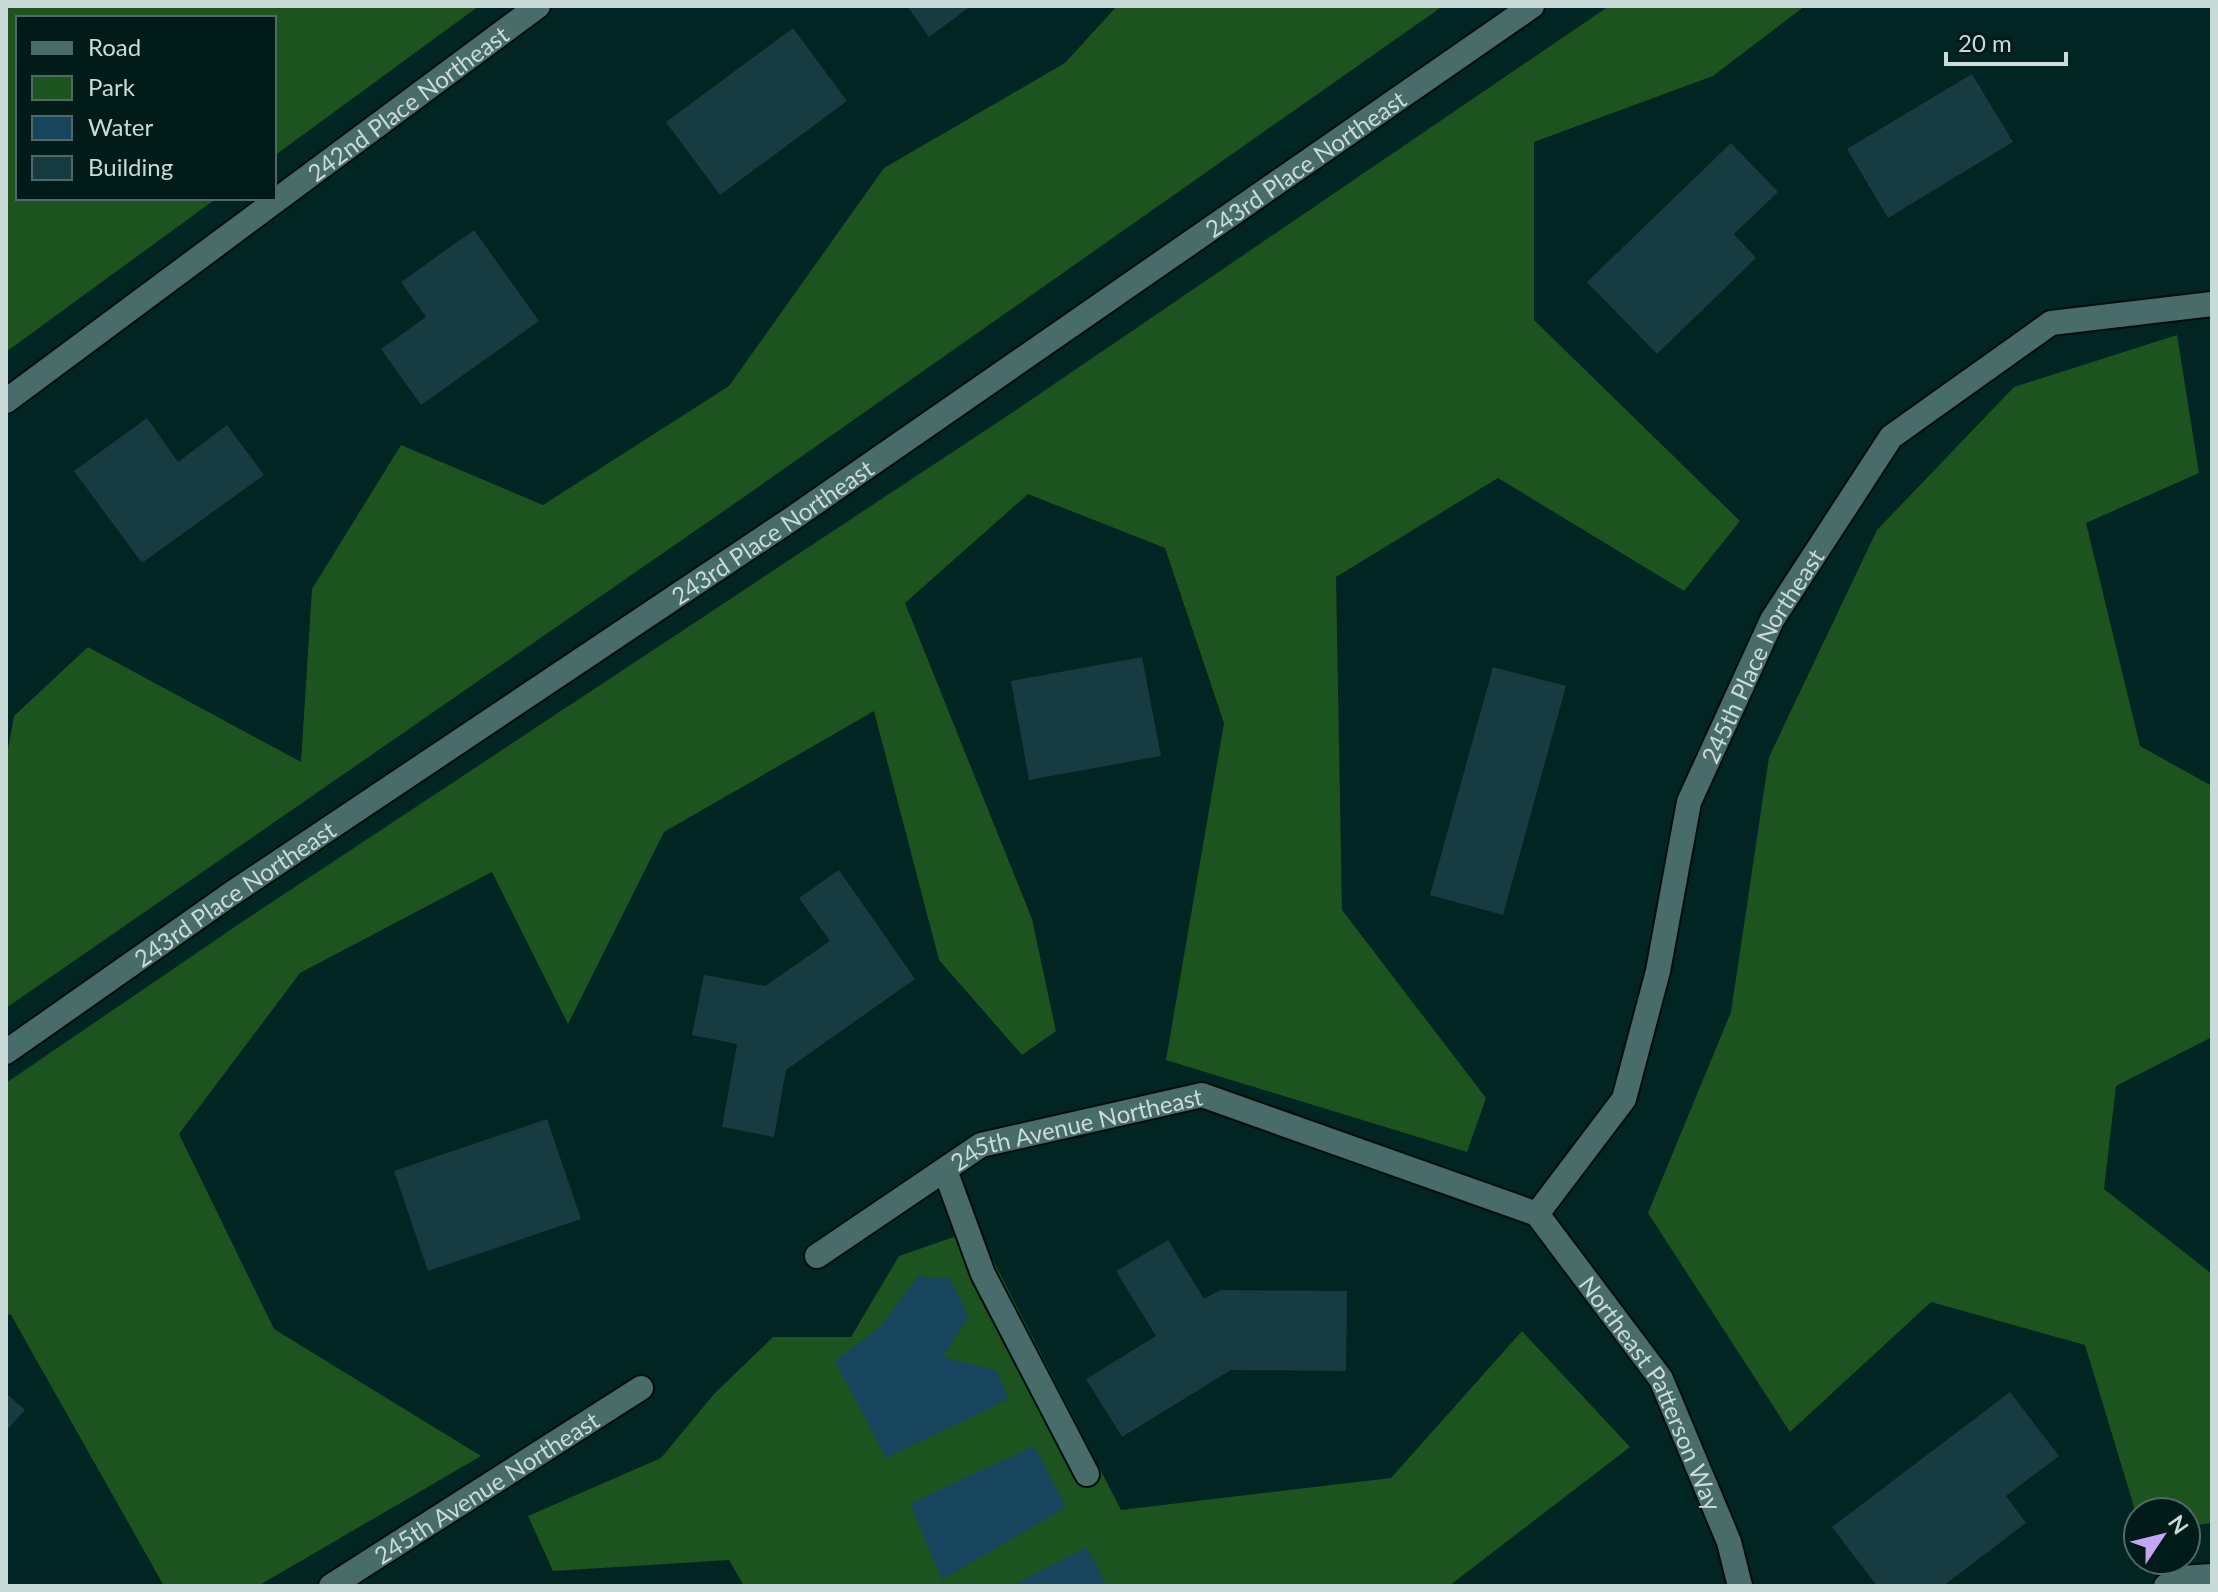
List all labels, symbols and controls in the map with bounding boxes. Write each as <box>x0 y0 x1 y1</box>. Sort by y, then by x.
legend <box>16 16 276 200</box>
scale bar <box>1946 16 2066 66</box>
street label: 242nd Place Northeast <box>301 19 514 187</box>
text: 20 m <box>1958 28 2012 57</box>
text: Road <box>88 32 141 61</box>
text: Park <box>88 72 136 101</box>
street label: 243rd Place Northeast <box>1199 83 1411 243</box>
text: Water <box>88 112 153 141</box>
text: Building <box>88 152 173 181</box>
street label: 243rd Place Northeast <box>665 452 879 610</box>
street label: 245th Place Northeast <box>1694 543 1829 767</box>
street label: 243rd Place Northeast <box>128 814 341 972</box>
street label: 245th Avenue Northeast <box>944 1081 1205 1176</box>
street label: Northeast Patterson Way <box>1574 1270 1729 1515</box>
street label: 245th Avenue Northeast <box>368 1404 604 1569</box>
north arrow <box>2122 1496 2202 1576</box>
text: N <box>2163 1510 2195 1539</box>

